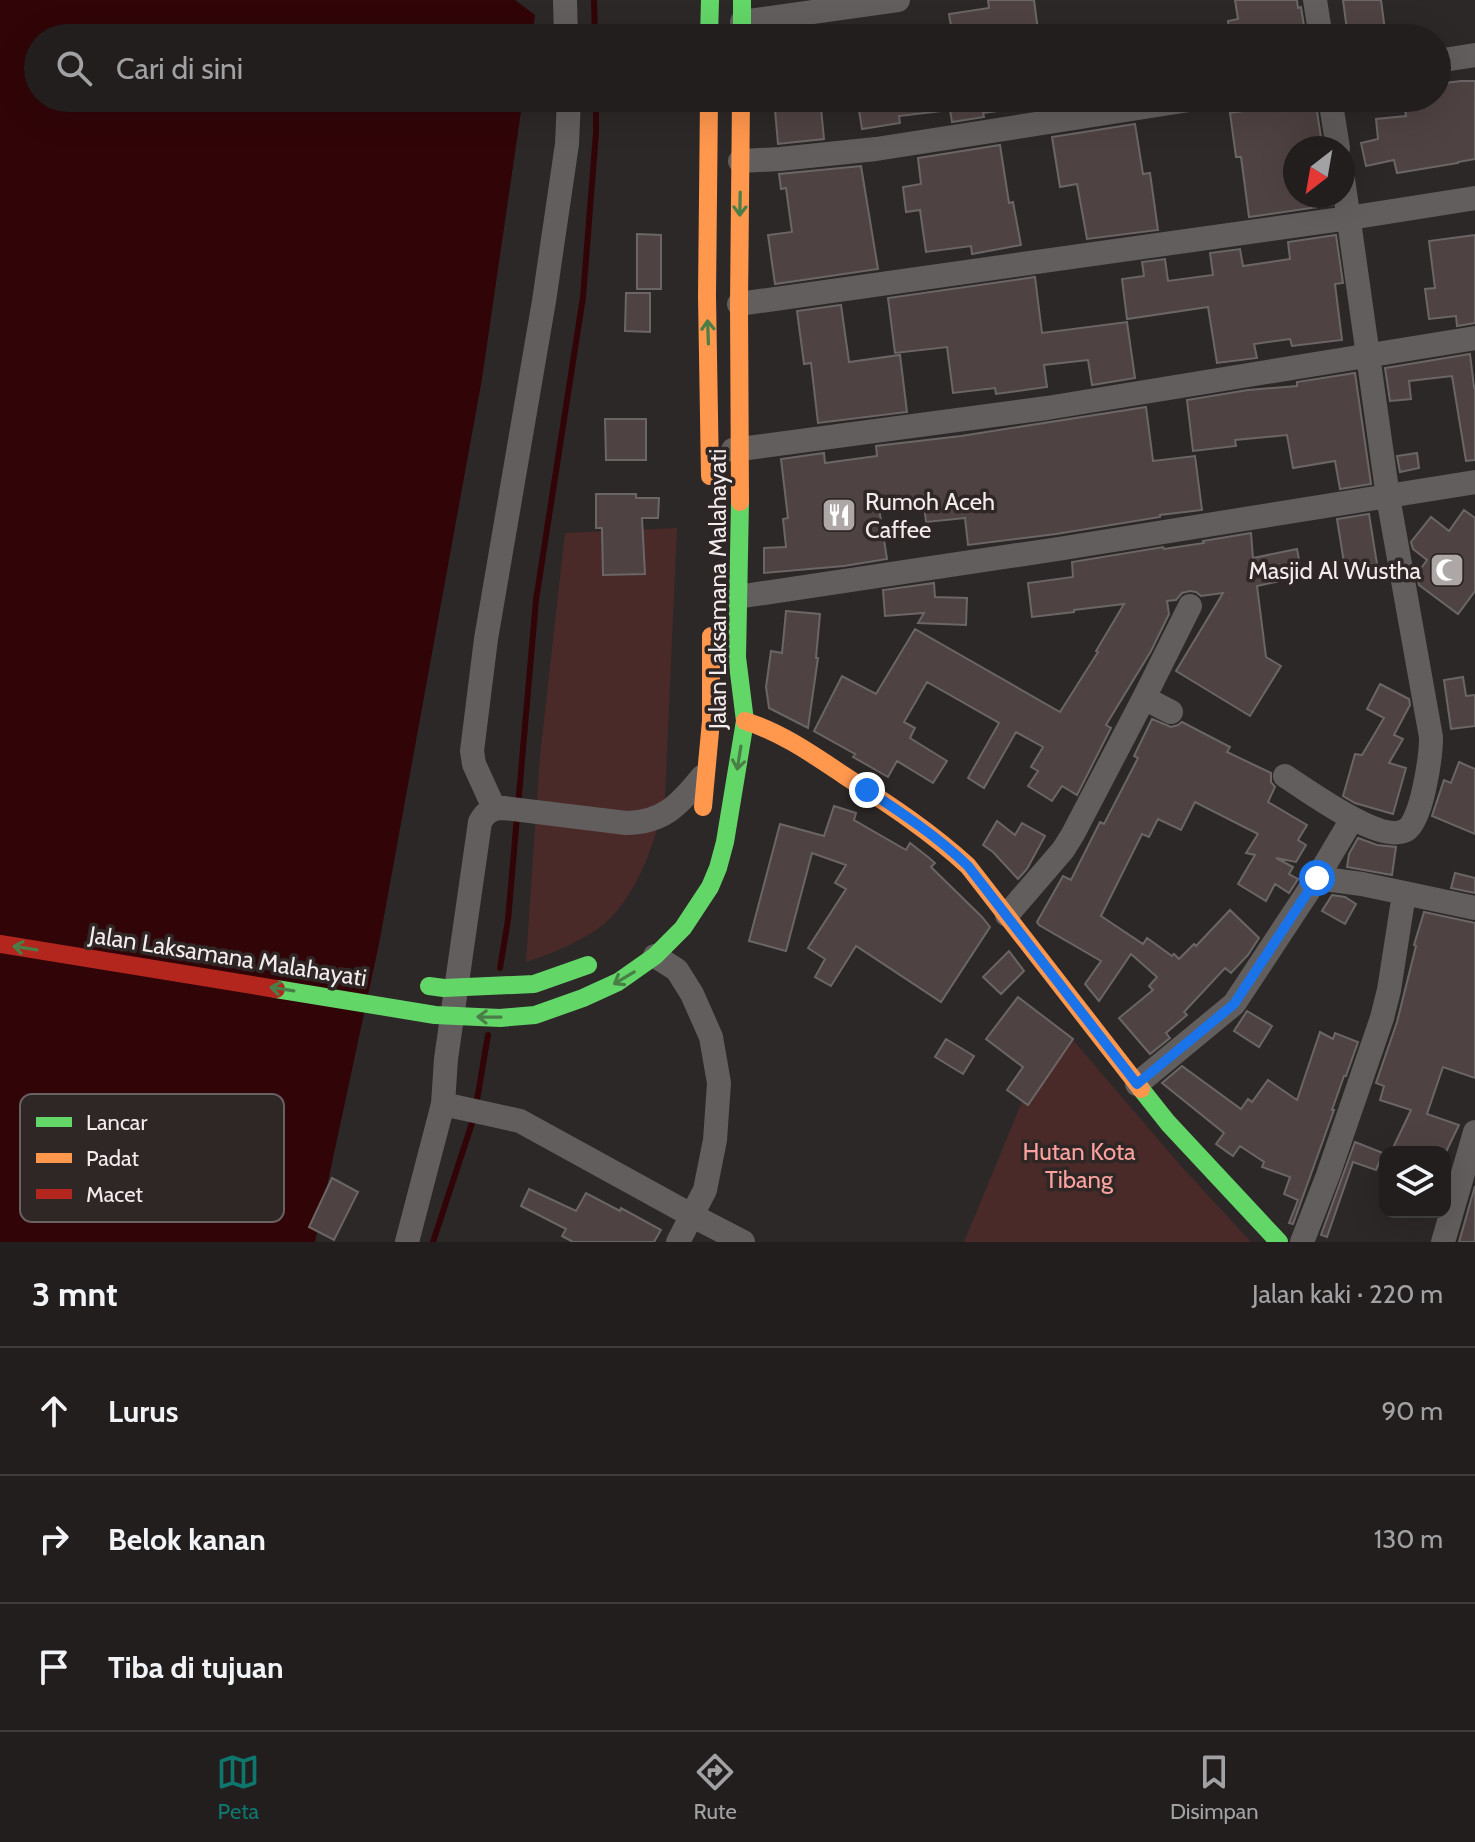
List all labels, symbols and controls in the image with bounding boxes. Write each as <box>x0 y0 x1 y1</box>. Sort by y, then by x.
search box <box>24 24 1451 112</box>
icon: search <box>52 46 96 90</box>
text: Cari di sini <box>116 50 243 87</box>
north arrow <box>1283 136 1355 208</box>
one-way arrow <box>732 190 748 217</box>
one-way arrow <box>701 319 716 346</box>
street label: Jalan Laksamana Malahayati <box>703 449 732 730</box>
place label: Rumoh Aceh Caffee <box>865 487 995 544</box>
restaurant icon: Rumoh Aceh Caffee <box>820 496 858 534</box>
mosque icon: Masjid Al Wustha <box>1428 551 1466 589</box>
place label: Masjid Al Wustha <box>1248 556 1421 585</box>
one-way arrow <box>731 745 746 770</box>
route end <box>849 772 885 808</box>
route start <box>1299 860 1335 896</box>
street label: Jalan Laksamana Malahayati <box>86 920 369 992</box>
one-way arrow <box>13 940 38 955</box>
one-way arrow <box>613 970 636 986</box>
one-way arrow <box>270 981 295 996</box>
one-way arrow <box>476 1010 503 1025</box>
legend <box>20 1094 284 1222</box>
text: Lancar <box>86 1109 147 1136</box>
park label: Hutan Kota Tibang <box>1022 1137 1136 1194</box>
text: Padat <box>86 1145 139 1172</box>
map controls <box>1379 1146 1451 1218</box>
button: layers <box>1379 1146 1451 1218</box>
text: Macet <box>86 1181 143 1208</box>
text: 3 mnt <box>32 1273 118 1315</box>
text: Jalan kaki · 220 m <box>1252 1278 1443 1310</box>
icon: ahead <box>32 1389 76 1433</box>
text: Lurus <box>108 1393 179 1430</box>
text: 90 m <box>1381 1395 1443 1427</box>
icon: right <box>32 1517 76 1561</box>
text: Belok kanan <box>108 1521 266 1558</box>
text: 130 m <box>1374 1523 1443 1555</box>
icon: arrive <box>32 1645 76 1689</box>
text: Tiba di tujuan <box>108 1649 284 1686</box>
tab: Peta <box>216 1750 260 1825</box>
tab: Rute <box>693 1750 737 1825</box>
tab: Disimpan <box>1170 1750 1259 1825</box>

